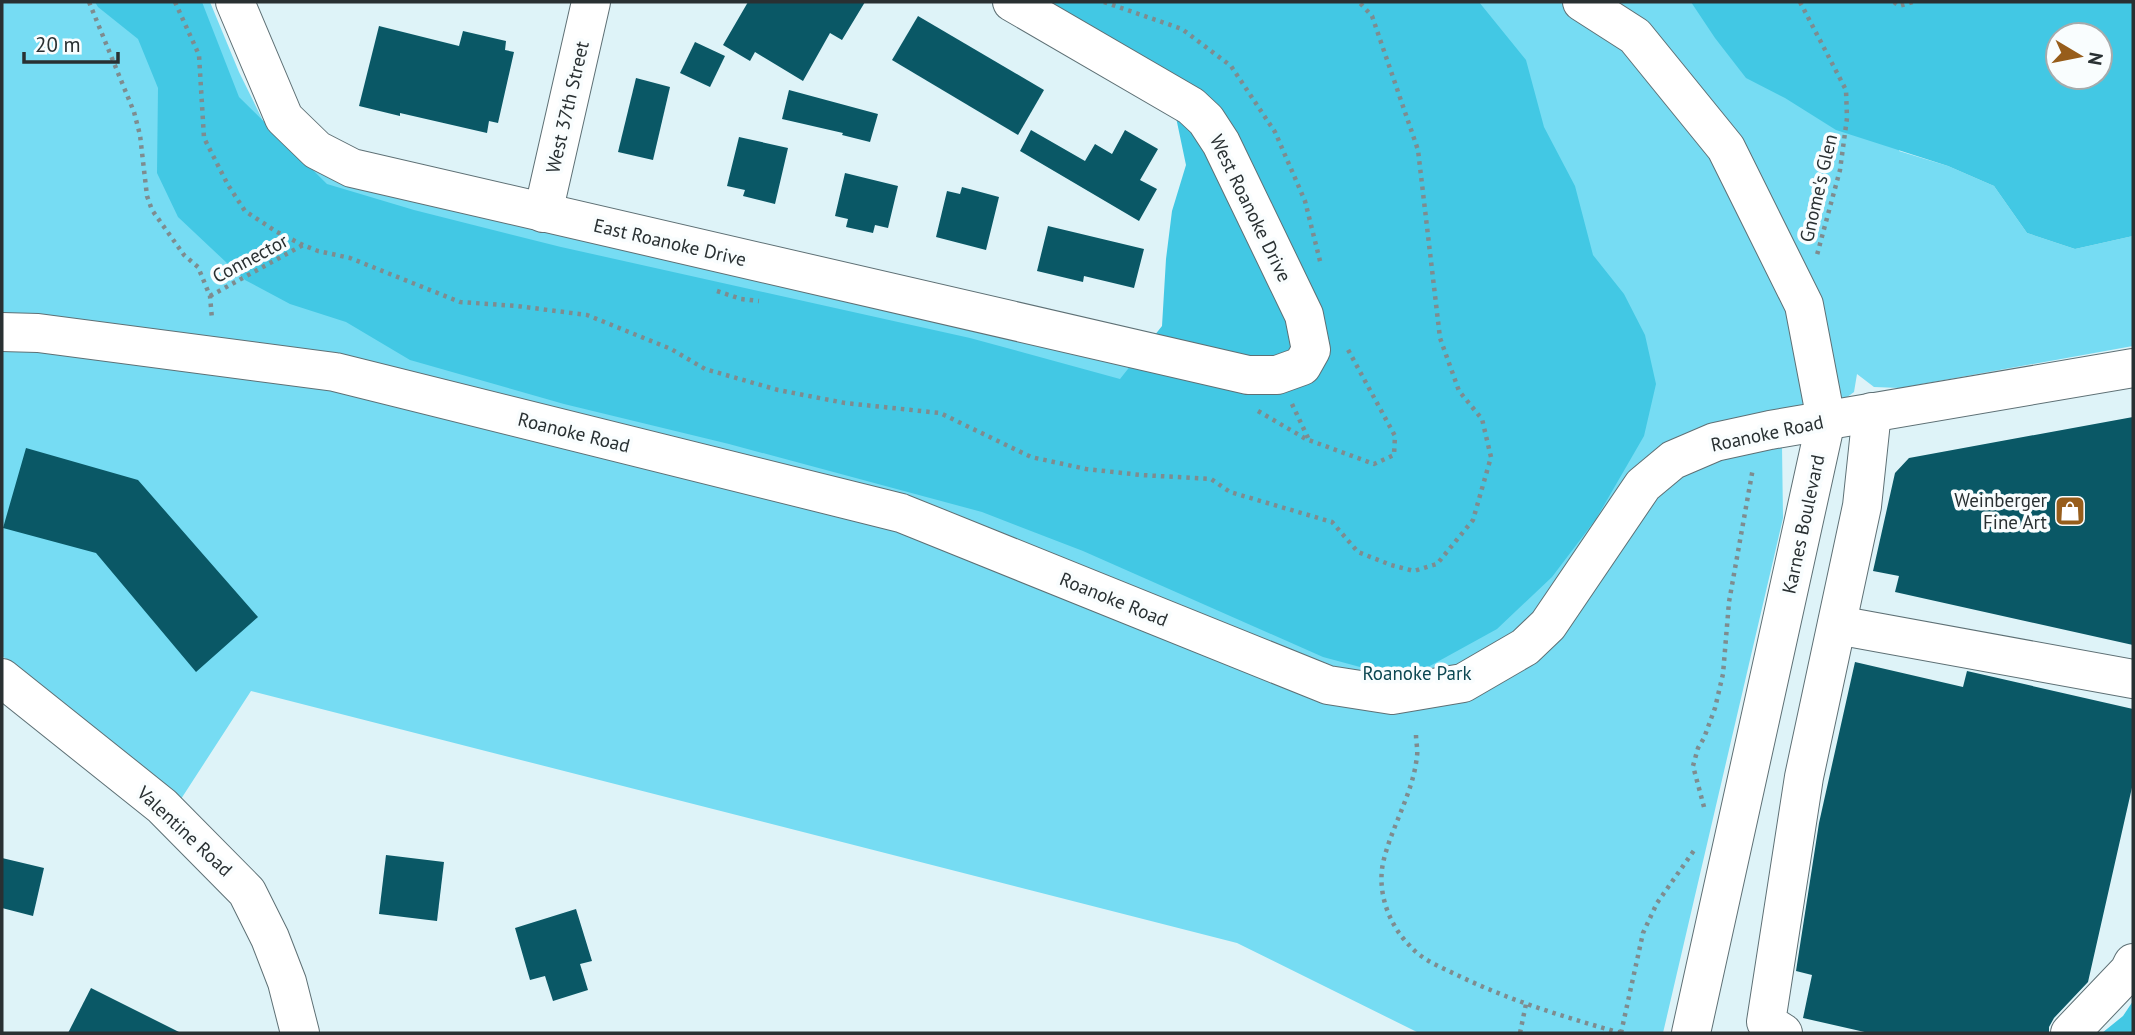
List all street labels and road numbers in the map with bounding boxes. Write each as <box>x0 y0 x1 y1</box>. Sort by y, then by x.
street label: West 37th Street <box>540 38 594 175</box>
street label: West Roanoke Drive <box>1205 130 1297 286</box>
street label: Gnome's Glen <box>1794 132 1842 244</box>
street label: East Roanoke Drive <box>591 213 749 271</box>
street label: Connector <box>208 228 292 288</box>
street label: Roanoke Road <box>516 407 632 457</box>
street label: Roanoke Road <box>1709 409 1825 457</box>
street label: Karnes Boulevard <box>1777 452 1829 596</box>
street label: Roanoke Road <box>1056 566 1172 632</box>
street label: Valentine Road <box>132 780 238 881</box>

